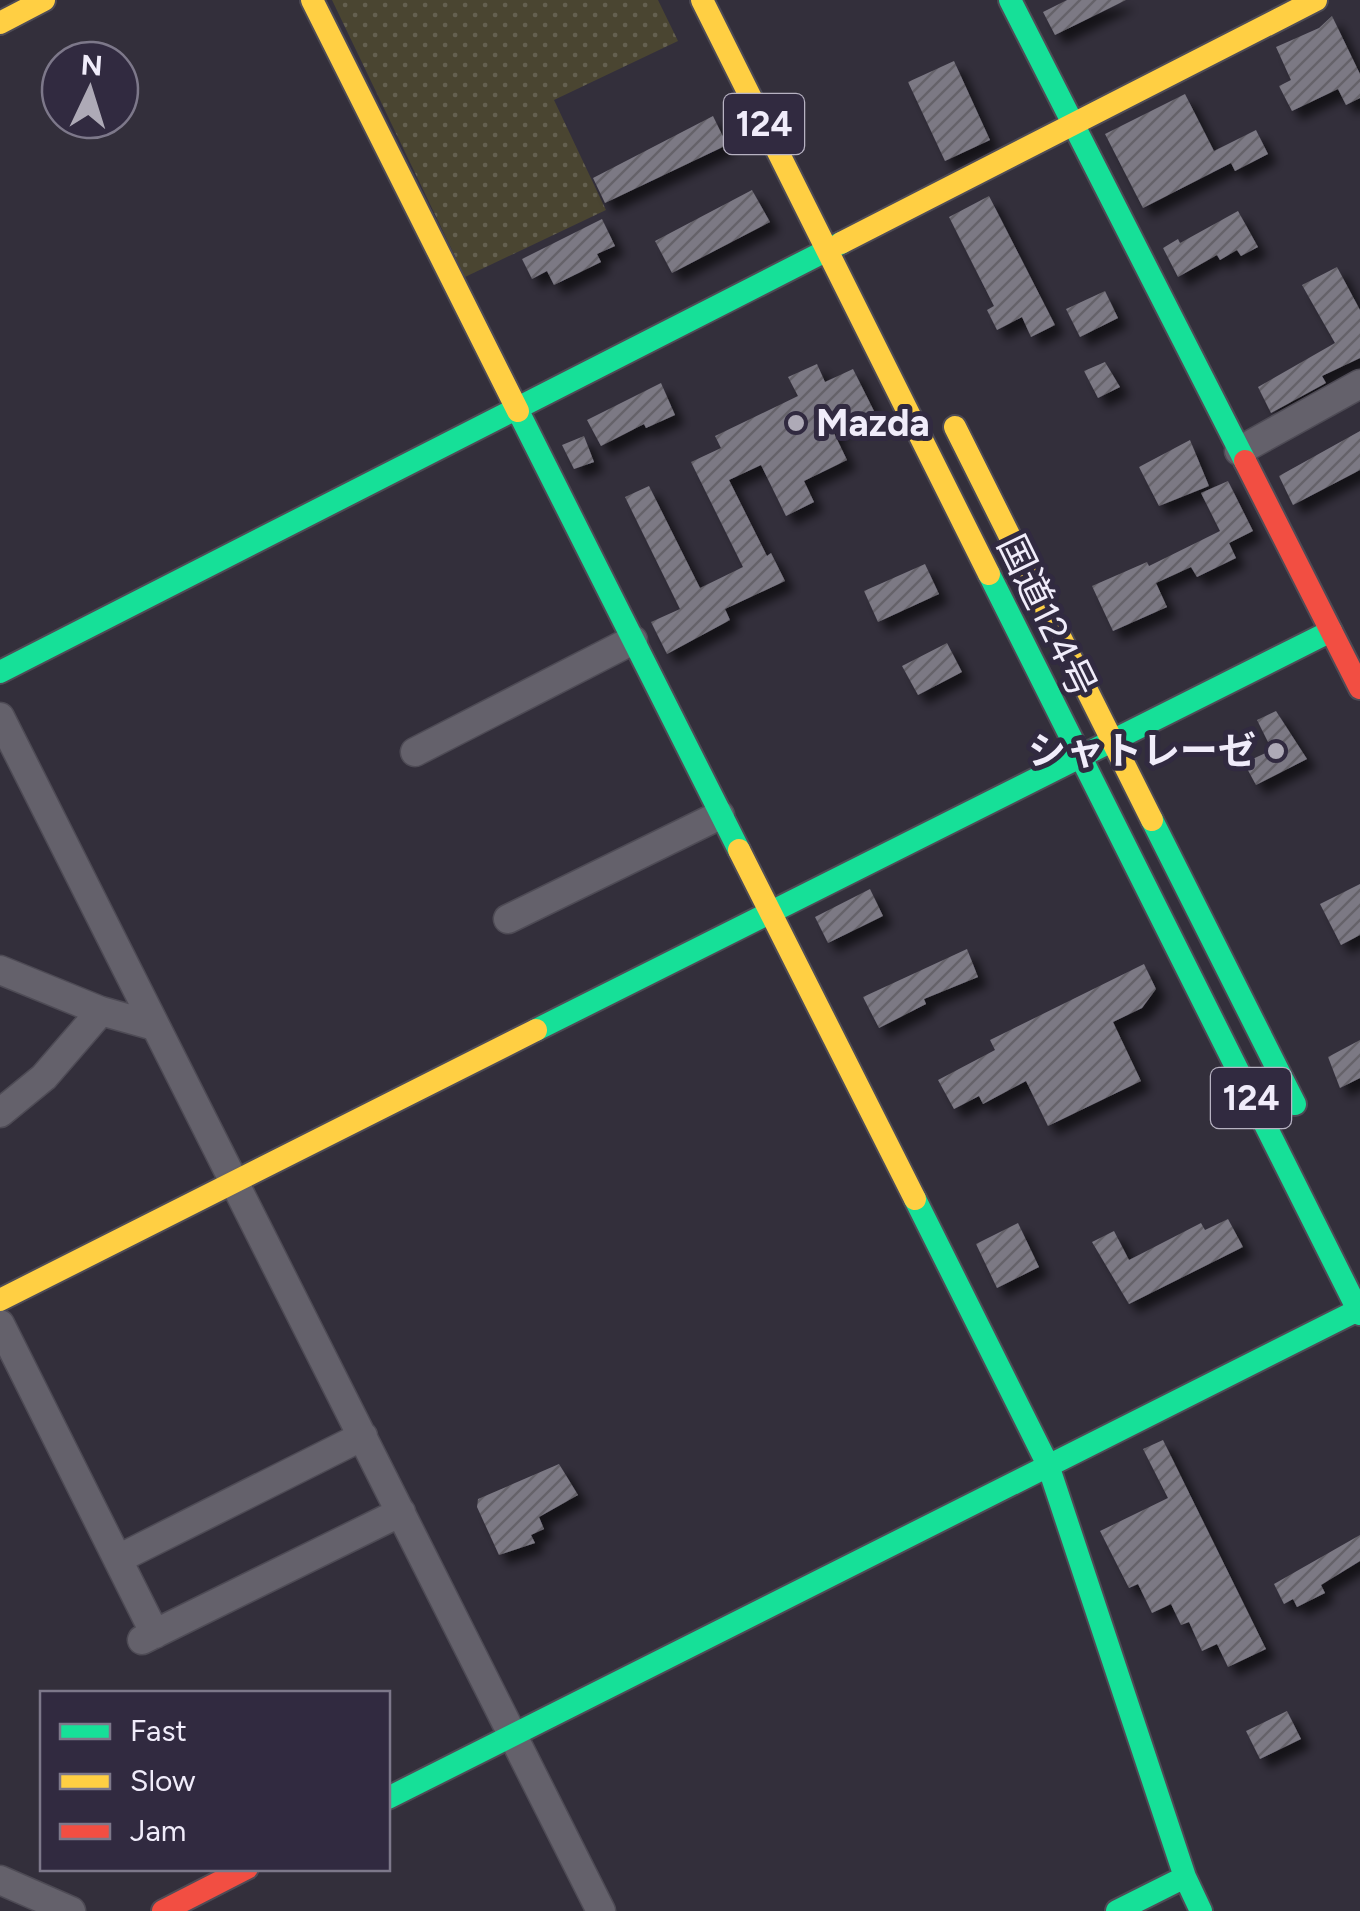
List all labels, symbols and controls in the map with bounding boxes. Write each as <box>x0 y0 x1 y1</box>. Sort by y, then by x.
north arrow <box>40 40 140 140</box>
text: N <box>80 47 104 83</box>
road number: 124 <box>724 94 804 154</box>
place label: Mazda <box>816 400 930 446</box>
marker: Mazda <box>785 412 807 434</box>
street label: 国道124号 <box>988 527 1106 705</box>
place label: シャトレーゼ <box>1028 728 1256 774</box>
marker: シャトレーゼ <box>1265 740 1287 762</box>
road number: 124 <box>1211 1068 1291 1128</box>
legend <box>40 1691 390 1871</box>
text: Fast <box>130 1712 187 1749</box>
text: Slow <box>130 1762 196 1799</box>
text: Jam <box>130 1812 186 1849</box>

